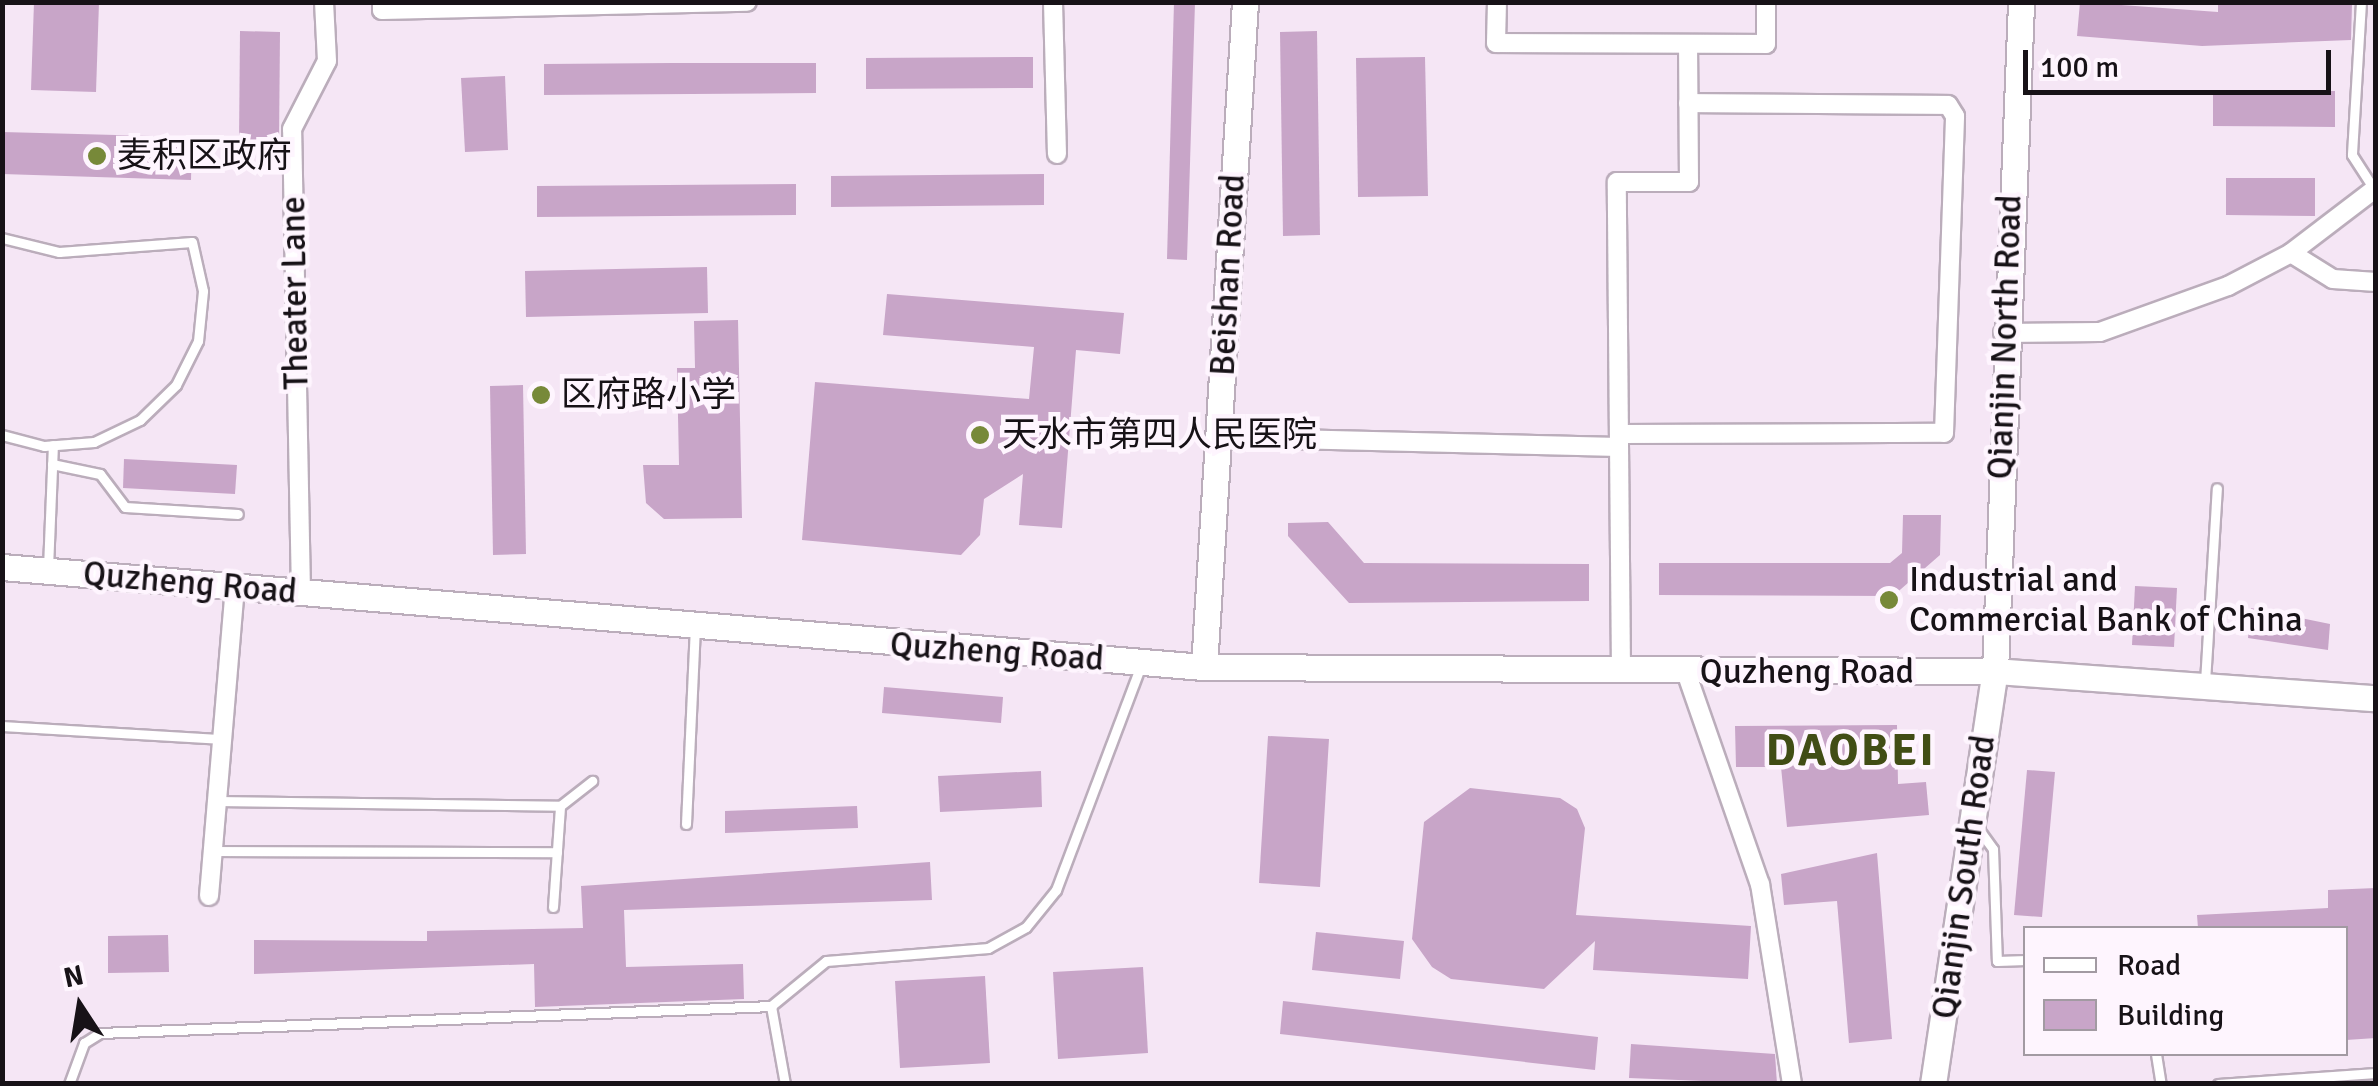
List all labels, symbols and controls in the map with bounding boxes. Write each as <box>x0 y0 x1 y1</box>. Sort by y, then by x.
scale bar <box>2028 30 2336 92</box>
text: 100 m <box>2040 49 2119 86</box>
place label: 麦积区政府 <box>117 135 292 177</box>
marker: 麦积区政府 <box>86 145 108 167</box>
street label: Beishan Road <box>1202 173 1254 377</box>
street label: Qianjin North Road <box>1979 194 2031 480</box>
street label: Theater Lane <box>272 196 318 390</box>
place label: 区府路小学 <box>561 374 736 416</box>
marker: 区府路小学 <box>530 384 552 406</box>
place label: 天水市第四人民医院 <box>1002 414 1317 456</box>
marker: 天水市第四人民医院 <box>967 422 993 448</box>
street label: Quzheng Road <box>81 553 299 613</box>
place label: Industrial and Commercial Bank of China <box>1909 559 2303 641</box>
marker: Industrial and Commercial Bank of China <box>1878 589 1900 611</box>
street label: Quzheng Road <box>889 624 1105 680</box>
street label: Quzheng Road <box>1700 651 1914 693</box>
district label: DAOBEI <box>1766 724 1936 778</box>
street label: Qianjin South Road <box>1923 732 2005 1022</box>
legend <box>2023 926 2348 1056</box>
text: Road <box>2117 947 2181 984</box>
north arrow <box>30 956 130 1056</box>
text: N <box>61 958 87 995</box>
text: Building <box>2117 997 2224 1034</box>

